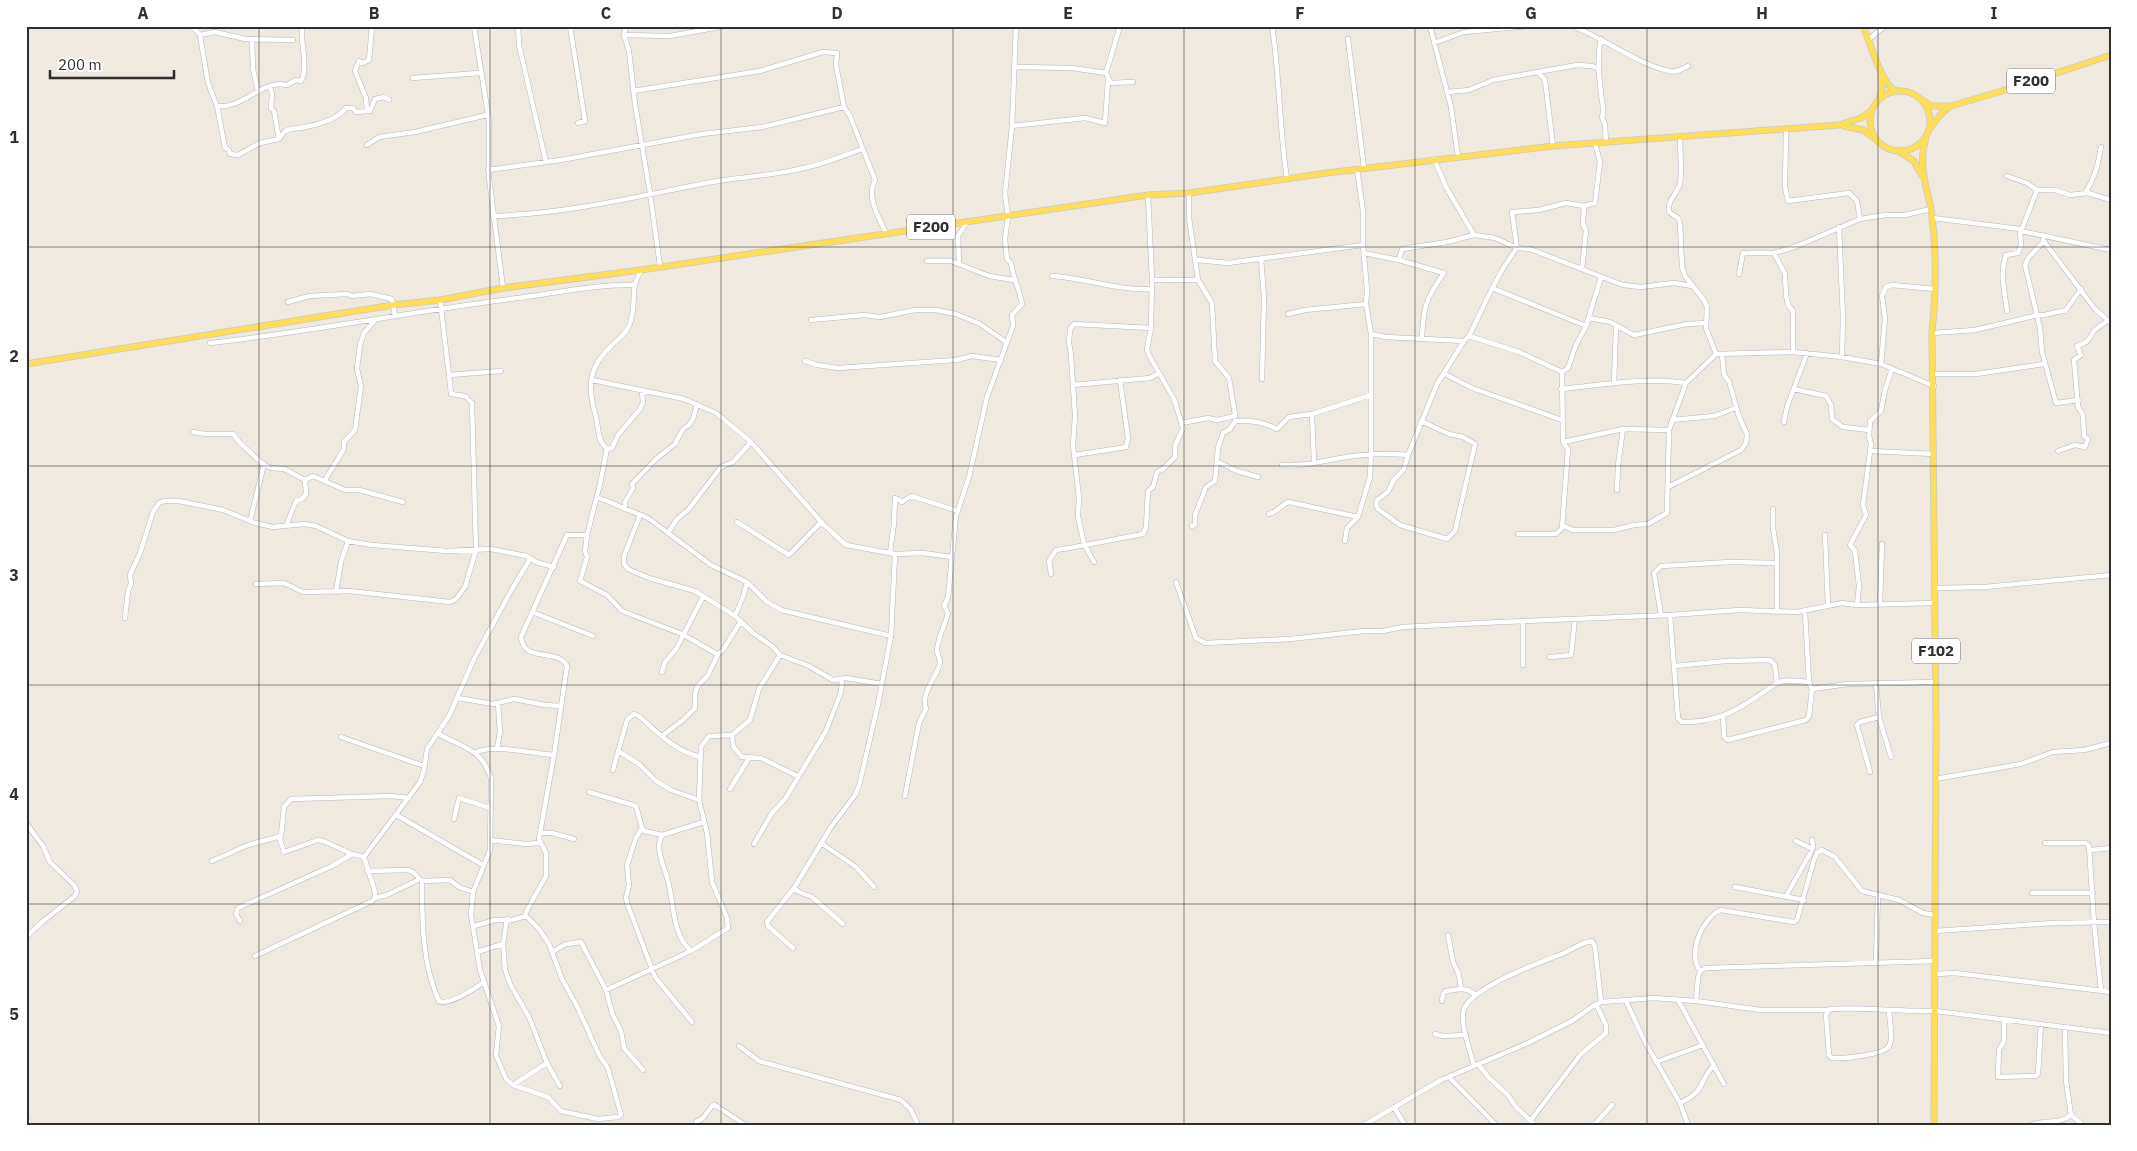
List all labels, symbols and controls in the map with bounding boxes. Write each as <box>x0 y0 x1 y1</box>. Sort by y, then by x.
text: A <box>138 3 149 23</box>
text: B <box>369 3 380 23</box>
text: C <box>601 3 611 23</box>
text: D <box>831 3 843 23</box>
text: E <box>1063 3 1073 23</box>
text: F <box>1295 3 1305 23</box>
text: G <box>1525 3 1537 23</box>
text: H <box>1756 3 1768 23</box>
text: I <box>1991 3 1998 23</box>
scale bar <box>50 48 174 80</box>
text: 200 m <box>58 55 102 74</box>
road number: F200 <box>2007 68 2055 94</box>
text: 1 <box>9 127 19 147</box>
road number: F200 <box>907 214 955 240</box>
text: 2 <box>9 346 19 366</box>
text: 3 <box>9 565 19 585</box>
road number: F102 <box>1912 638 1960 664</box>
text: 4 <box>9 784 19 804</box>
text: 5 <box>9 1004 19 1024</box>

